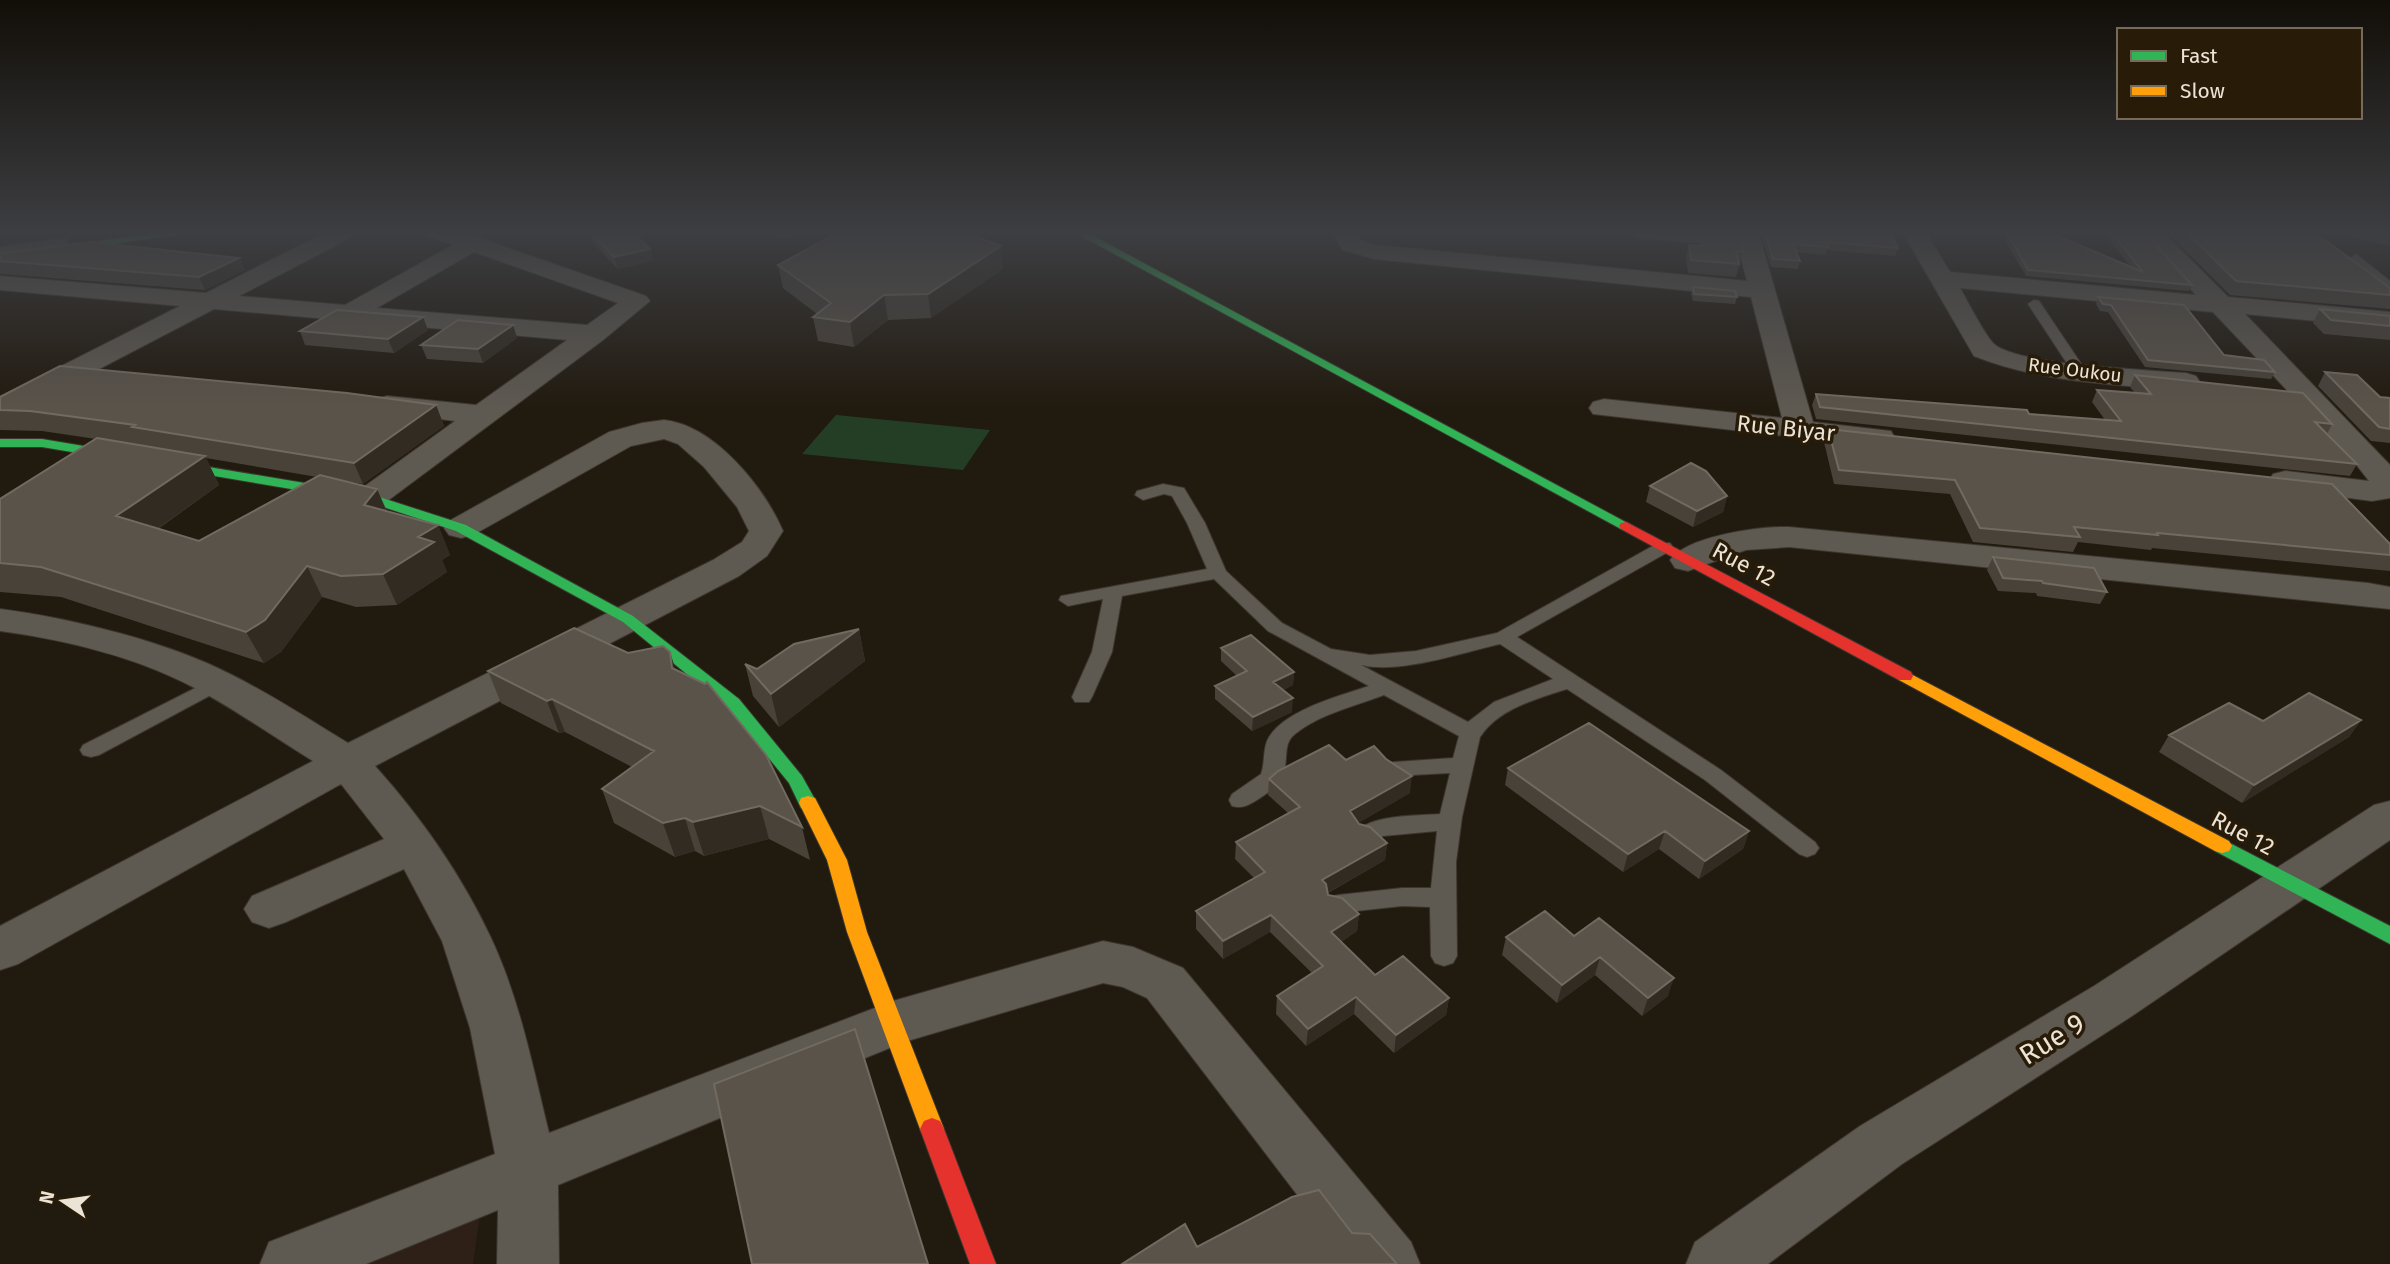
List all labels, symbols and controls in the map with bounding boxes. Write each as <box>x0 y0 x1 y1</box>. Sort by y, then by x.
legend <box>2117 28 2362 119</box>
text: Fast <box>2180 43 2218 69</box>
text: Slow <box>2180 78 2225 104</box>
street label: Rue Oukou <box>2027 353 2123 387</box>
street label: Rue Biyar <box>1735 409 1837 447</box>
street label: Rue 12 <box>1708 536 1780 592</box>
street label: Rue 12 <box>2207 805 2279 861</box>
street label: Rue 9 <box>2013 1006 2091 1072</box>
north arrow <box>28 1166 98 1236</box>
text: N <box>34 1189 60 1206</box>

